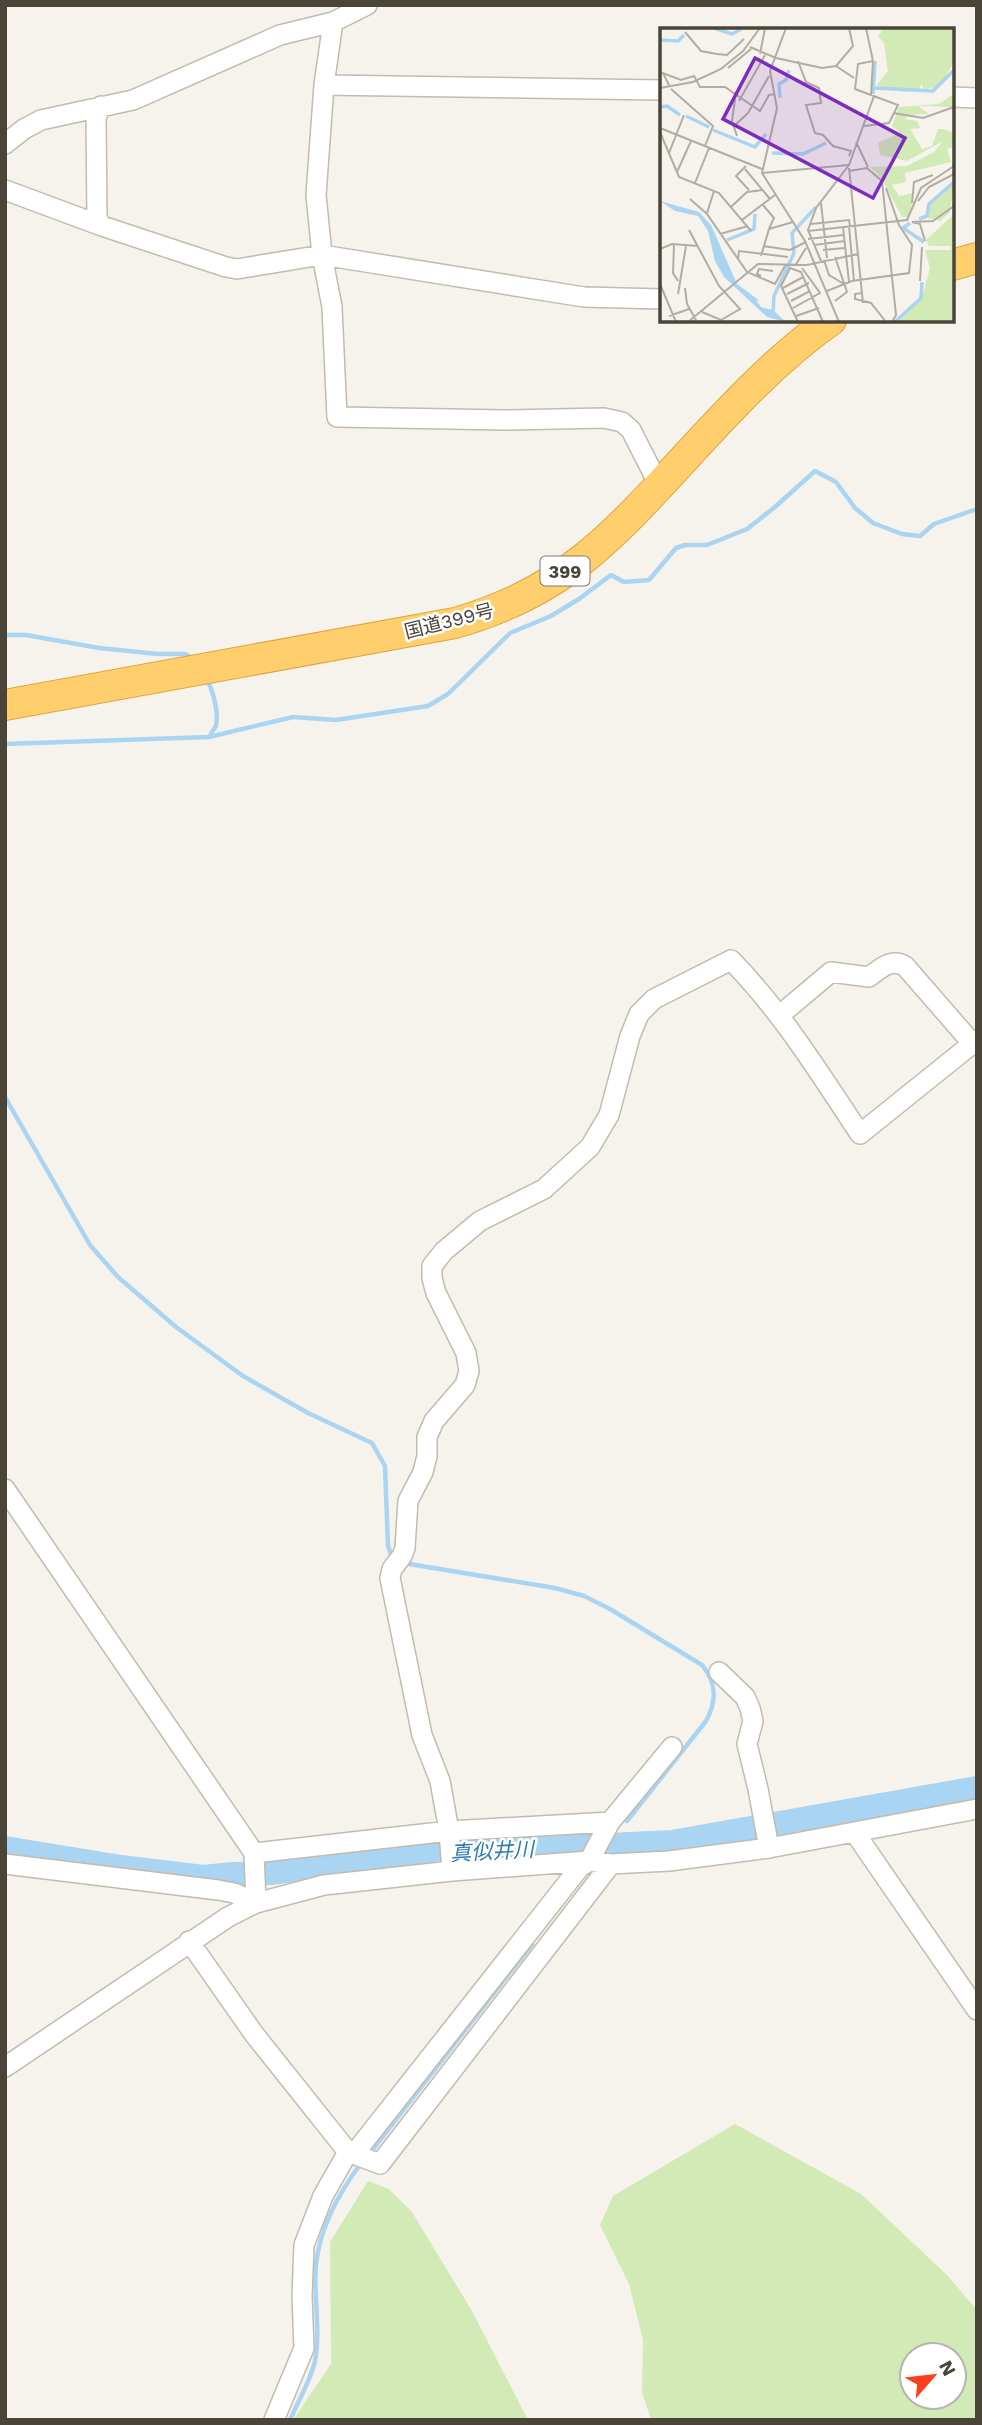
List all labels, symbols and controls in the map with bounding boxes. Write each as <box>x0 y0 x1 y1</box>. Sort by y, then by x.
inset map <box>660 28 954 322</box>
road number: 399 <box>540 556 590 586</box>
street label: 国道399号 <box>402 599 496 643</box>
water label: 真似井川 <box>449 1836 537 1866</box>
north arrow <box>898 2341 968 2411</box>
text: N <box>934 2357 961 2380</box>

